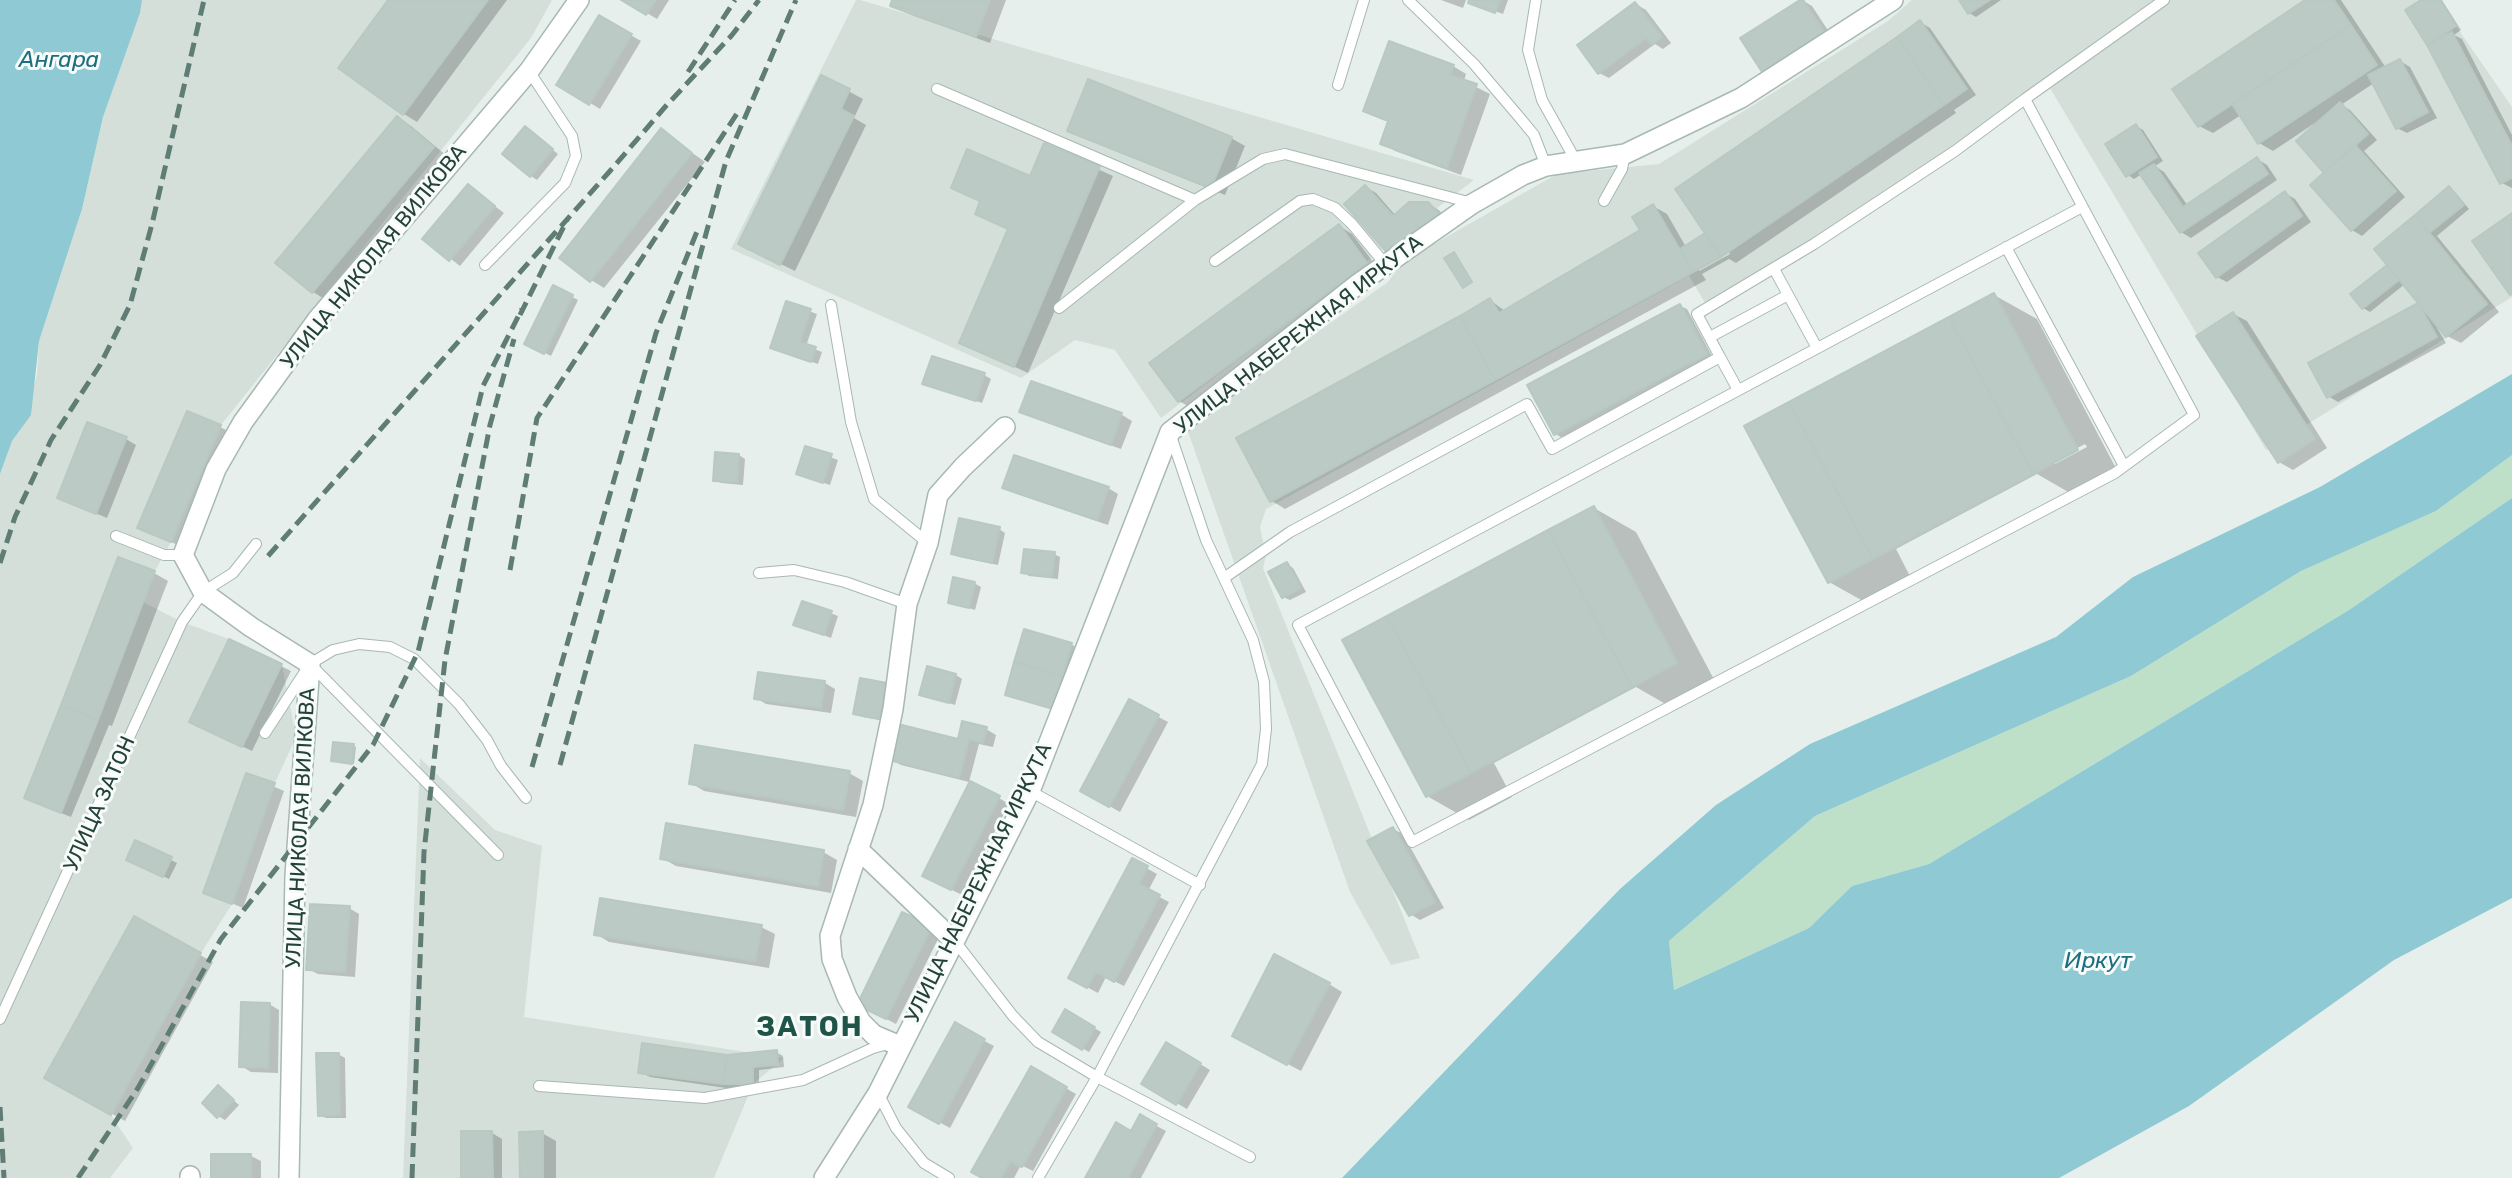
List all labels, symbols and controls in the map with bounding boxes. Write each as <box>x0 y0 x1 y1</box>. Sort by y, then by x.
water label: Ангара <box>19 46 99 74</box>
street label: УЛИЦА НИКОЛАЯ ВИЛКОВА <box>276 140 472 374</box>
street label: УЛИЦА НАБЕРЕЖНАЯ ИРКУТА <box>1170 230 1428 440</box>
street label: УЛИЦА НИКОЛАЯ ВИЛКОВА <box>281 687 321 969</box>
street label: УЛИЦА ЗАТОН <box>59 733 141 875</box>
street label: УЛИЦА НАБЕРЕЖНАЯ ИРКУТА <box>900 739 1058 1027</box>
water label: Иркут <box>2064 947 2132 975</box>
district label: ЗАТОН <box>757 1011 863 1045</box>

